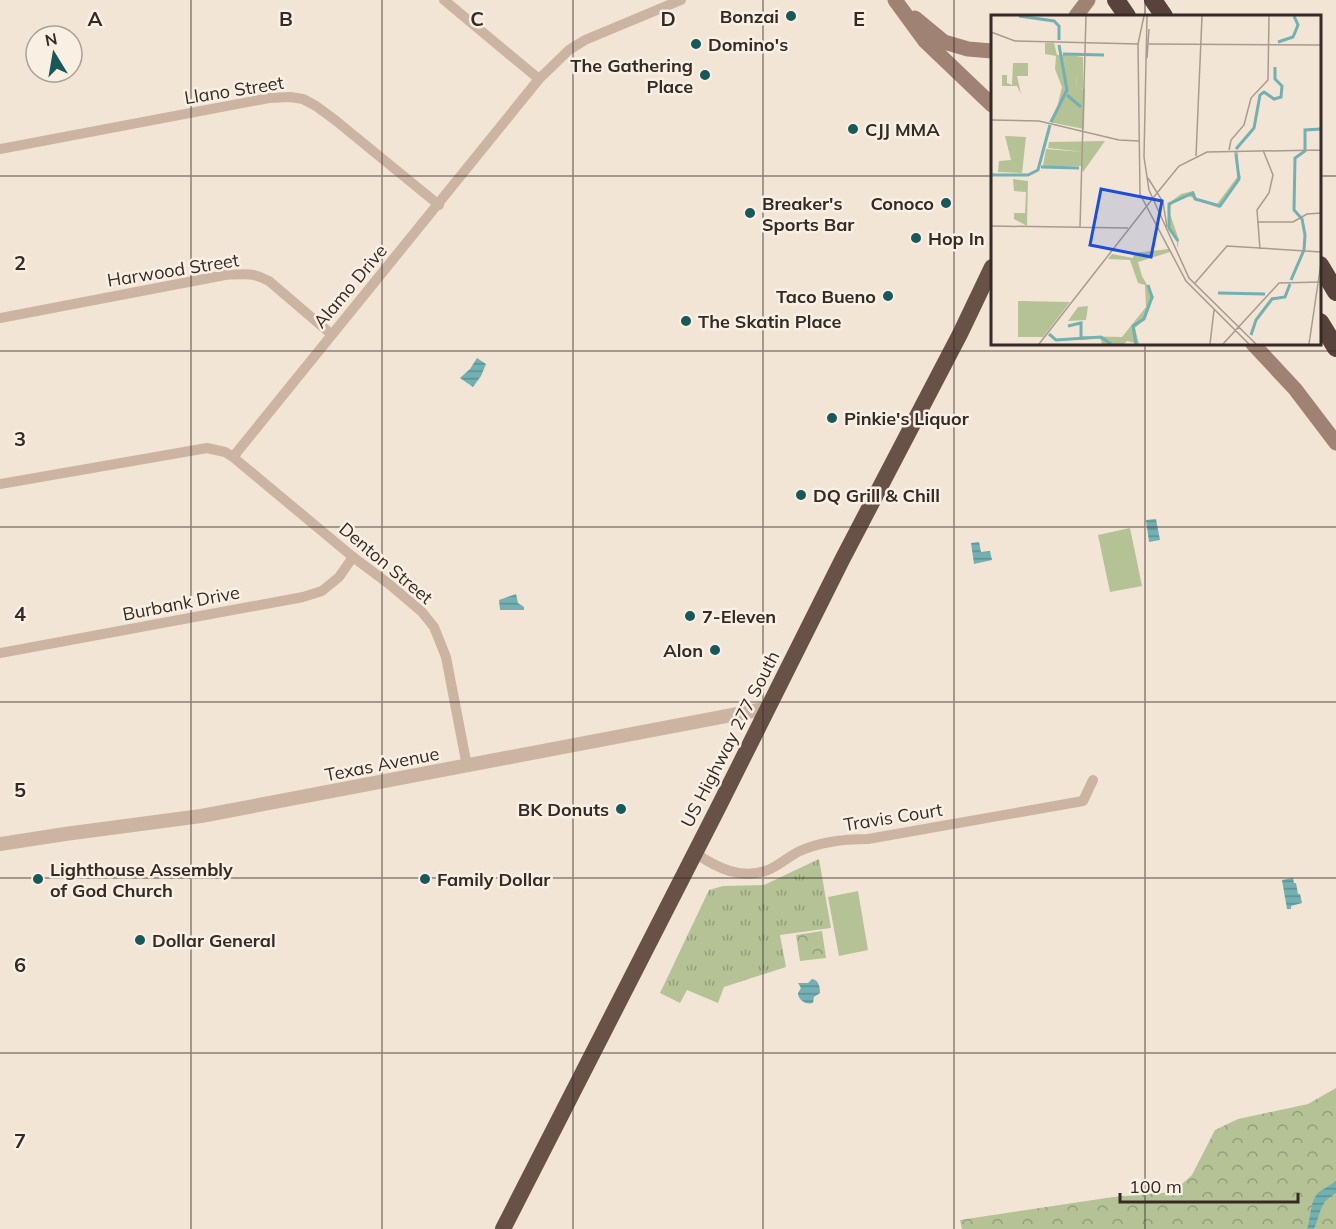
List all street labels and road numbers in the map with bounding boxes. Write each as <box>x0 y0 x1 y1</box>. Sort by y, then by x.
street label: Llano Street <box>183 71 285 109</box>
street label: Alamo Drive <box>308 239 392 333</box>
street label: Harwood Street <box>106 248 240 292</box>
street label: Denton Street <box>334 517 438 609</box>
street label: Burbank Drive <box>121 580 241 626</box>
street label: US Highway 277 South <box>676 647 784 831</box>
street label: Texas Avenue <box>323 742 441 786</box>
street label: Travis Court <box>842 798 944 836</box>

